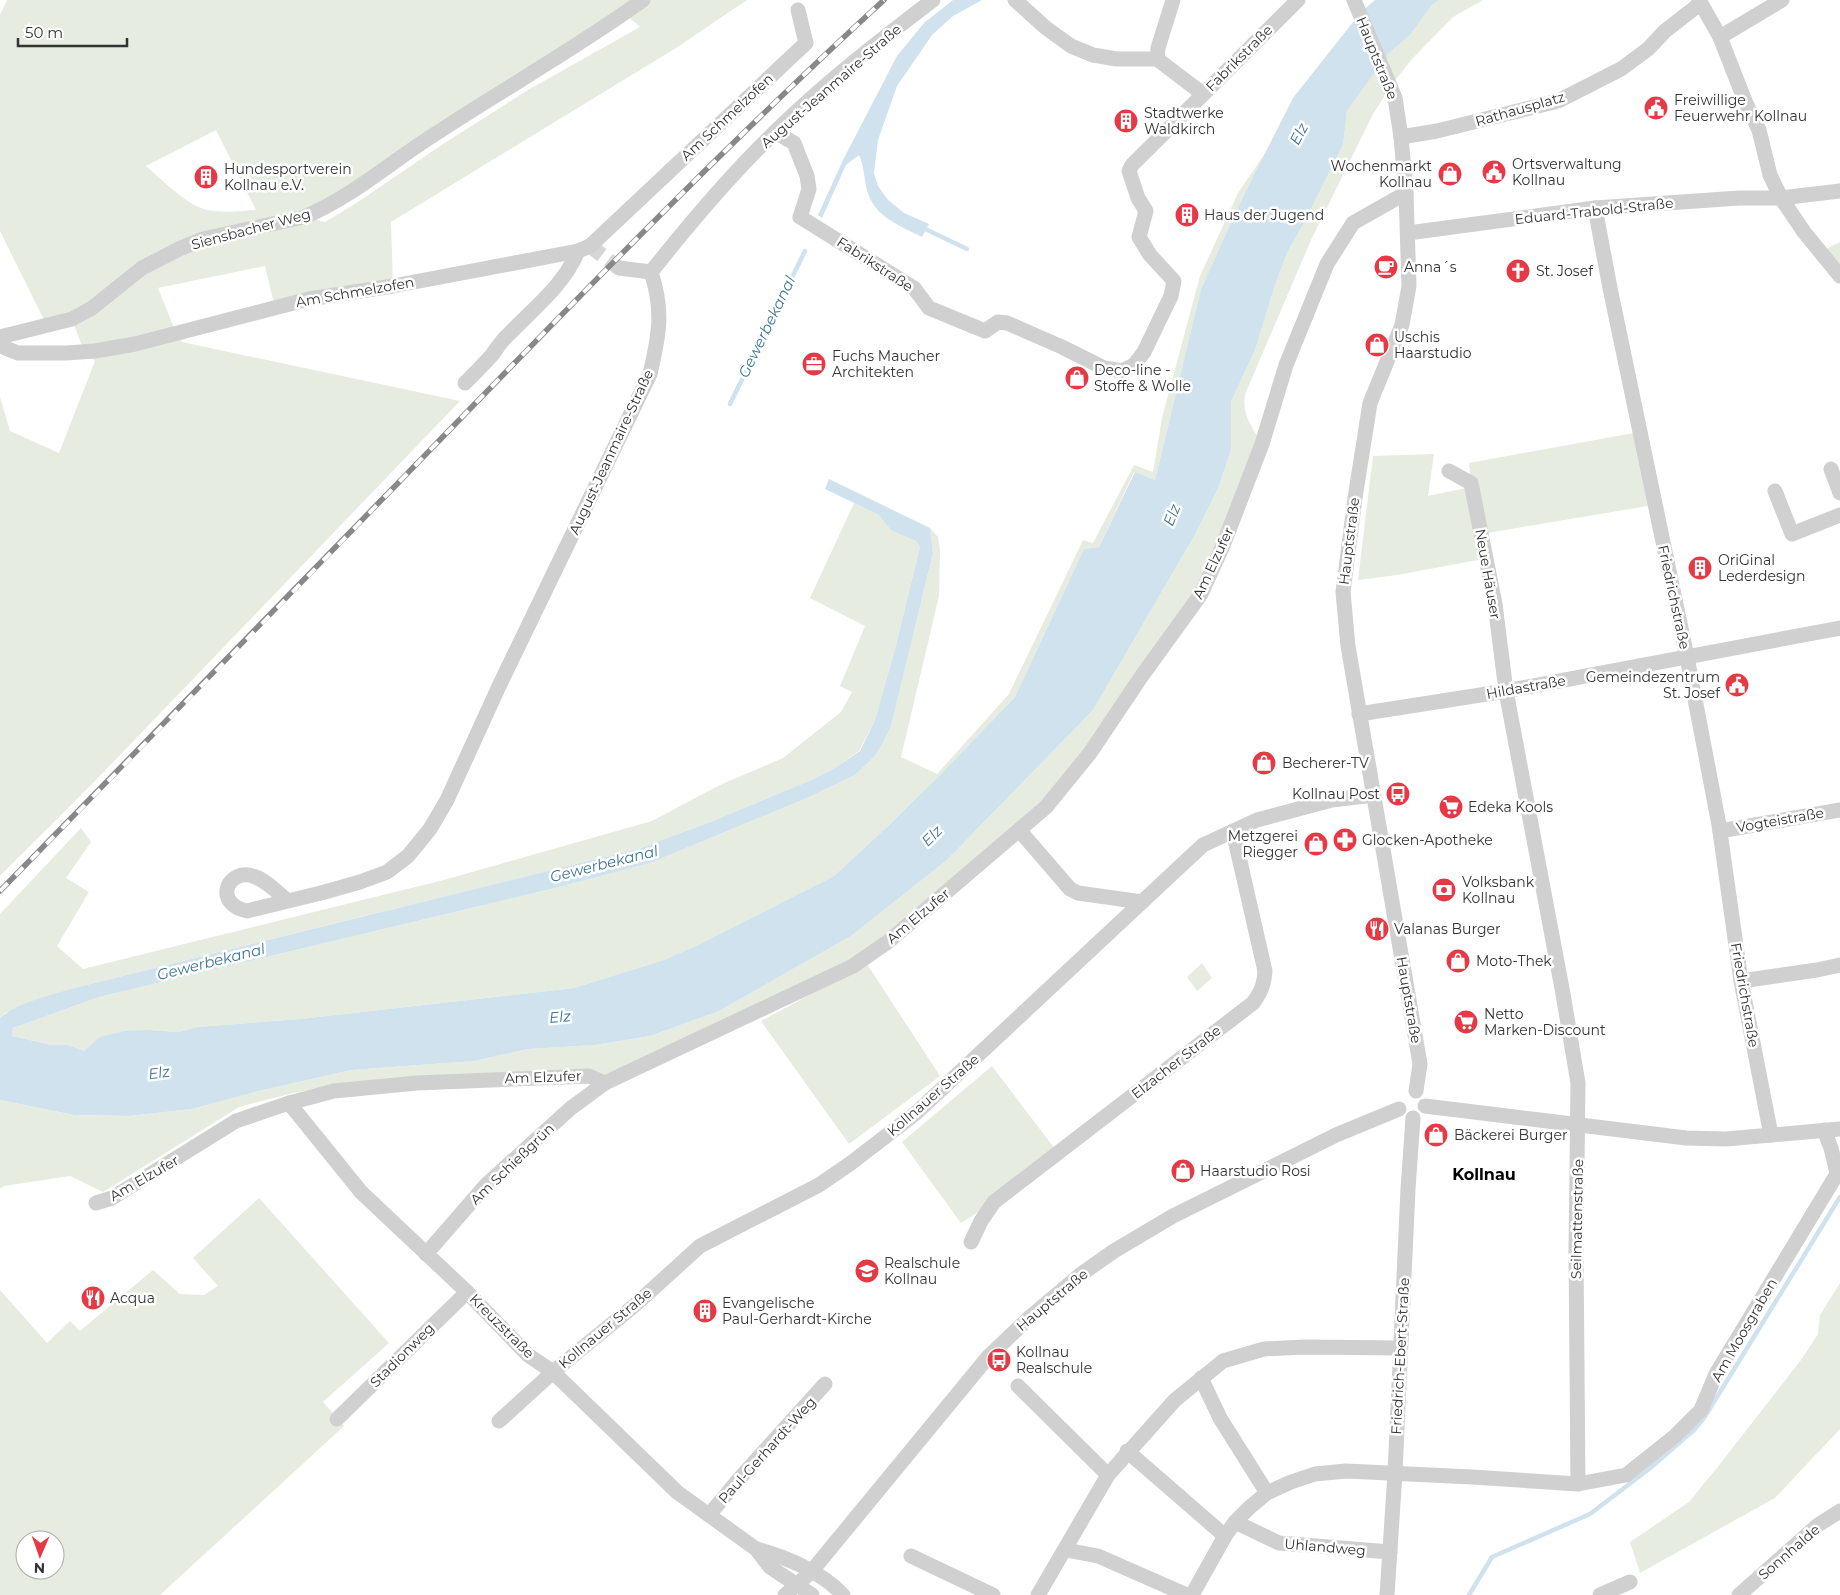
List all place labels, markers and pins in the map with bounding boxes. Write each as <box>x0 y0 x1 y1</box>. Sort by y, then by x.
place label: Freiwillige Feuerwehr Kollnau <box>1674 91 1807 125</box>
public building icon: Freiwillige Feuerwehr Kollnau <box>1643 95 1669 121</box>
place label: Stadtwerke Waldkirch <box>1144 104 1224 138</box>
building icon: Stadtwerke Waldkirch <box>1113 108 1139 134</box>
place label: Ortsverwaltung Kollnau <box>1512 155 1622 189</box>
place label: Wochenmarkt Kollnau <box>1331 157 1432 191</box>
public building icon: Ortsverwaltung Kollnau <box>1481 159 1507 185</box>
place label: Hundesportverein Kollnau e.V. <box>224 160 352 194</box>
shop icon: Wochenmarkt Kollnau <box>1437 161 1463 187</box>
building icon: Hundesportverein Kollnau e.V. <box>193 164 219 190</box>
building icon: Haus der Jugend <box>1174 202 1200 228</box>
place label: Haus der Jugend <box>1204 206 1324 224</box>
cafe icon: Anna´s <box>1373 254 1399 280</box>
place label: Anna´s <box>1404 258 1457 276</box>
church icon: St. Josef <box>1505 258 1531 284</box>
place label: St. Josef <box>1536 262 1594 280</box>
place label: Uschis Haarstudio <box>1394 328 1472 362</box>
shop icon: Uschis Haarstudio <box>1364 332 1390 358</box>
place label: Fuchs Maucher Architekten <box>832 347 940 381</box>
office icon: Fuchs Maucher Architekten <box>801 351 827 377</box>
place label: Deco-line - Stoffe & Wolle <box>1094 361 1191 395</box>
shop icon: Deco-line - Stoffe & Wolle <box>1064 365 1090 391</box>
place label: OriGinal Lederdesign <box>1718 551 1806 585</box>
building icon: OriGinal Lederdesign <box>1687 555 1713 581</box>
place label: Gemeindezentrum St. Josef <box>1586 668 1721 702</box>
public building icon: Gemeindezentrum St. Josef <box>1724 672 1750 698</box>
shop icon: Becherer-TV <box>1251 750 1277 776</box>
place label: Becherer-TV <box>1282 754 1369 772</box>
bus stop icon: Kollnau Post <box>1385 781 1411 807</box>
place label: Kollnau Post <box>1292 785 1380 803</box>
supermarket icon: Edeka Kools <box>1438 794 1464 820</box>
place label: Edeka Kools <box>1468 798 1553 816</box>
place label: Metzgerei Riegger <box>1228 827 1298 861</box>
pharmacy icon: Glocken-Apotheke <box>1332 827 1358 853</box>
shop icon: Metzgerei Riegger <box>1303 831 1329 857</box>
place label: Glocken-Apotheke <box>1362 831 1493 849</box>
place label: Volksbank Kollnau <box>1462 873 1535 907</box>
bank icon: Volksbank Kollnau <box>1431 877 1457 903</box>
restaurant icon: Valanas Burger <box>1364 916 1390 942</box>
place label: Valanas Burger <box>1394 920 1501 938</box>
shop icon: Moto-Thek <box>1445 948 1471 974</box>
place label: Moto-Thek <box>1476 952 1552 970</box>
place label: Netto Marken-Discount <box>1484 1005 1606 1039</box>
supermarket icon: Netto Marken-Discount <box>1453 1009 1479 1035</box>
shop icon: Bäckerei Burger <box>1423 1122 1449 1148</box>
place label: Bäckerei Burger <box>1454 1126 1568 1144</box>
shop icon: Haarstudio Rosi <box>1170 1158 1196 1184</box>
place label: Haarstudio Rosi <box>1200 1162 1311 1180</box>
place label: Realschule Kollnau <box>884 1254 960 1288</box>
school or university icon: Realschule Kollnau <box>854 1258 880 1284</box>
restaurant icon: Acqua <box>80 1285 106 1311</box>
place label: Acqua <box>110 1289 155 1307</box>
place label: Evangelische Paul-Gerhardt-Kirche <box>722 1294 872 1328</box>
building icon: Evangelische Paul-Gerhardt-Kirche <box>692 1298 718 1324</box>
place label: Kollnau Realschule <box>1016 1343 1092 1377</box>
bus stop icon: Kollnau Realschule <box>986 1347 1012 1373</box>

